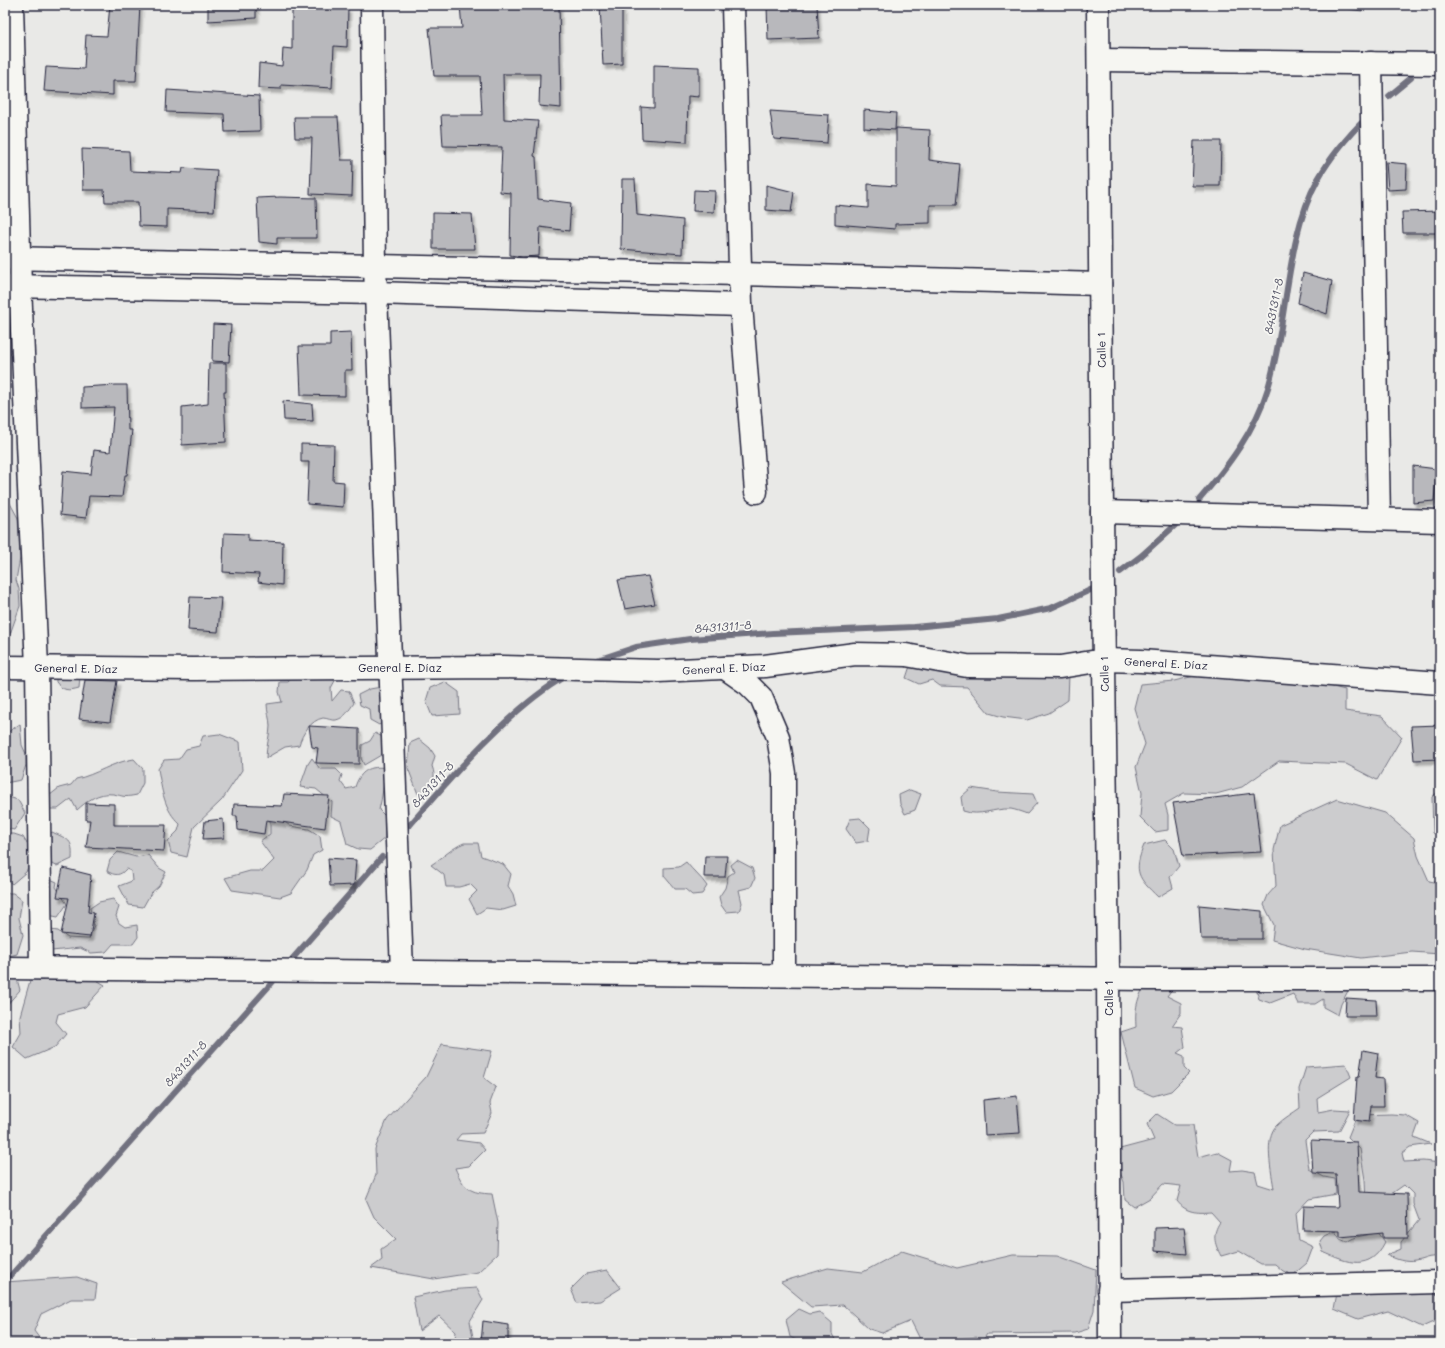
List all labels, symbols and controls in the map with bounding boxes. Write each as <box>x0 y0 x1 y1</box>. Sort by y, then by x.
water label: 8431311-8 <box>1260 277 1286 335</box>
street label: Calle 1 <box>1093 332 1109 368</box>
water label: 8431311-8 <box>694 616 752 636</box>
street label: General E. Díaz <box>1124 653 1208 673</box>
street label: Calle 1 <box>1096 656 1112 692</box>
street label: General E. Díaz <box>682 658 766 678</box>
street label: General E. Díaz <box>34 660 118 676</box>
street label: General E. Díaz <box>358 660 442 675</box>
water label: 8431311-8 <box>407 758 457 810</box>
street label: Calle 1 <box>1101 980 1116 1016</box>
water label: 8431311-8 <box>160 1037 210 1089</box>

